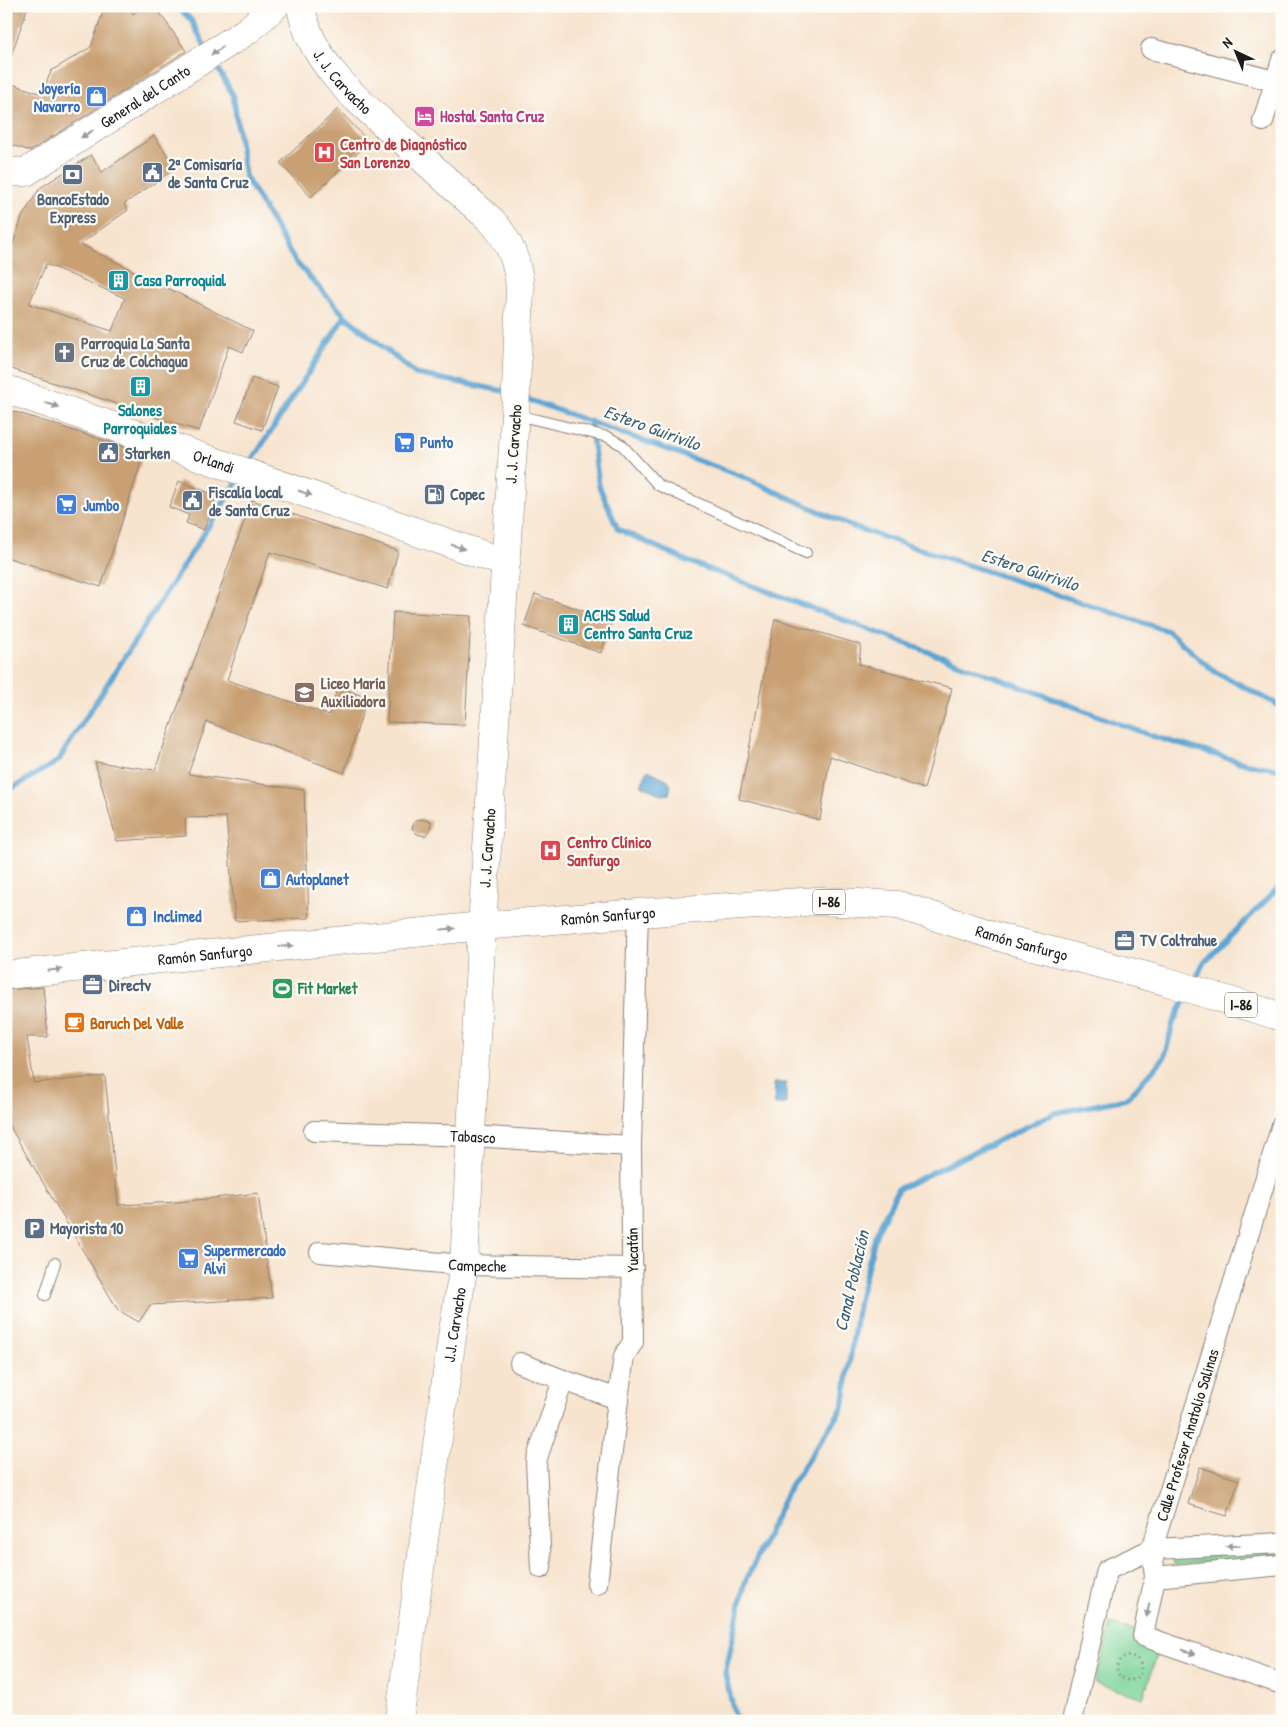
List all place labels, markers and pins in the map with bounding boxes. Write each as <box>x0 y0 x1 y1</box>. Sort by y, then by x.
place label: Joyería Navarro <box>34 77 81 117</box>
shop icon: Joyería Navarro <box>84 85 108 109</box>
hotel icon: Hostal Santa Cruz <box>412 104 436 128</box>
place label: Hostal Santa Cruz <box>440 105 544 127</box>
place label: Centro de Diagnóstico San Lorenzo <box>340 133 467 173</box>
hospital icon: Centro de Diagnóstico San Lorenzo <box>312 141 336 165</box>
place label: 2ª Comisaría de Santa Cruz <box>168 153 249 193</box>
public building icon: 2ª Comisaría de Santa Cruz <box>140 161 164 185</box>
bank icon: BancoEstado Express <box>61 163 85 187</box>
place label: BancoEstado Express <box>37 188 110 229</box>
building icon: Casa Parroquial <box>106 268 130 292</box>
place label: Casa Parroquial <box>134 269 227 292</box>
place label: Parroquia La Santa Cruz de Colchagua <box>81 332 190 373</box>
church icon: Parroquia La Santa Cruz de Colchagua <box>53 340 77 364</box>
building icon: Salones Parroquiales <box>128 374 152 398</box>
place label: Salones Parroquiales <box>103 399 177 440</box>
supermarket icon: Punto <box>392 430 416 454</box>
place label: Punto <box>420 431 454 453</box>
public building icon: Starken <box>97 441 121 465</box>
place label: Starken <box>125 442 171 464</box>
place label: Fiscalía local de Santa Cruz <box>208 481 290 521</box>
fuel station icon: Copec <box>422 482 446 506</box>
place label: Copec <box>450 483 485 506</box>
public building icon: Fiscalía local de Santa Cruz <box>181 489 205 513</box>
supermarket icon: Jumbo <box>55 493 79 517</box>
place label: Jumbo <box>83 494 120 516</box>
place label: ACHS Salud Centro Santa Cruz <box>584 604 693 644</box>
building icon: ACHS Salud Centro Santa Cruz <box>556 612 580 636</box>
place label: Liceo María Auxiliadora <box>321 672 386 712</box>
school or university icon: Liceo María Auxiliadora <box>293 680 317 704</box>
place label: Centro Clínico Sanfurgo <box>567 831 652 872</box>
hospital icon: Centro Clínico Sanfurgo <box>539 839 563 863</box>
shop icon: Autoplanet <box>258 867 282 891</box>
place label: Autoplanet <box>286 868 349 891</box>
shop icon: Inclimed <box>125 904 149 928</box>
place label: Inclimed <box>153 905 202 927</box>
office icon: TV Coltrahue <box>1112 928 1136 952</box>
place label: TV Coltrahue <box>1139 929 1218 951</box>
office icon: Directv <box>81 973 105 997</box>
place label: Directv <box>109 974 151 996</box>
sports icon: Fit Market <box>270 976 294 1000</box>
place label: Fit Market <box>297 977 358 999</box>
cafe icon: Baruch Del Valle <box>62 1011 86 1035</box>
place label: Baruch Del Valle <box>90 1012 185 1034</box>
parking icon: Mayorista 10 <box>22 1216 46 1240</box>
place label: Mayorista 10 <box>50 1217 123 1240</box>
place label: Supermercado Alvi <box>204 1239 286 1279</box>
supermarket icon: Supermercado Alvi <box>176 1247 200 1271</box>

